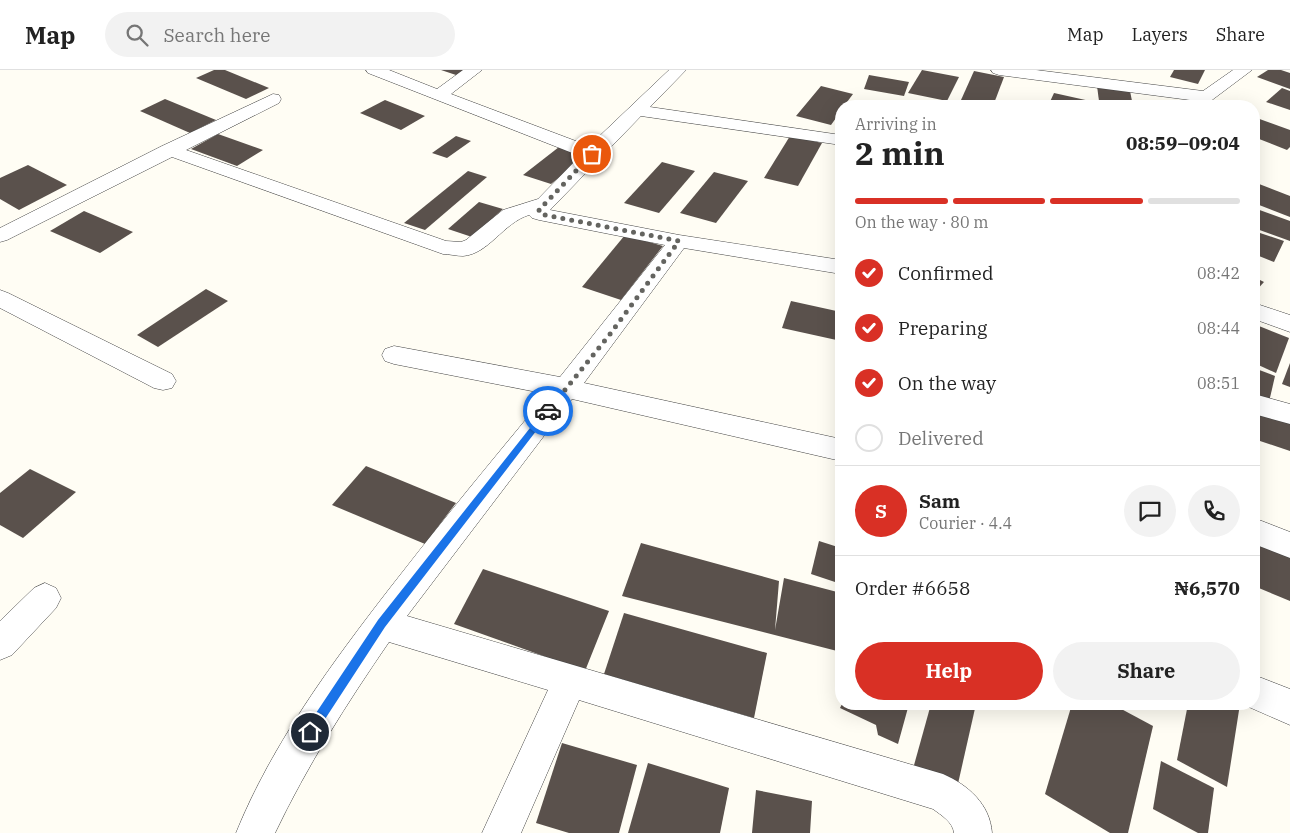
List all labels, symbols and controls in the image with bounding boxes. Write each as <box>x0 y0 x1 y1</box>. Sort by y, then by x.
search box <box>105 12 455 57</box>
text: Map <box>25 19 75 51</box>
icon: search <box>123 21 151 49</box>
text: Search here <box>163 23 270 47</box>
text: Map <box>1067 23 1104 46</box>
text: Layers <box>1132 23 1188 46</box>
text: Share <box>1216 23 1265 46</box>
text: Arriving in <box>855 114 937 134</box>
text: 08:59–09:04 <box>1126 131 1240 155</box>
text: 2 min <box>855 132 945 174</box>
pin <box>571 133 613 175</box>
icon: bag <box>578 140 606 168</box>
text: On the way · 80 m <box>855 212 989 232</box>
icon: check <box>855 259 883 287</box>
text: Confirmed <box>898 261 993 285</box>
text: 08:42 <box>1197 263 1240 283</box>
icon: check <box>855 314 883 342</box>
text: Preparing <box>898 316 987 340</box>
text: 08:44 <box>1197 318 1240 338</box>
icon: check <box>855 369 883 397</box>
text: On the way <box>898 371 996 395</box>
text: 08:51 <box>1197 373 1240 393</box>
courier <box>523 386 573 436</box>
icon: car <box>534 397 562 425</box>
text: Delivered <box>898 426 984 450</box>
button: chat <box>1124 485 1176 537</box>
button: phone <box>1188 485 1240 537</box>
text: Sam <box>919 489 960 513</box>
text: S <box>875 499 887 523</box>
text: Courier · 4.4 <box>919 513 1012 533</box>
text: Order #6658 <box>855 576 970 600</box>
text: ₦6,570 <box>1174 576 1240 600</box>
button: Help <box>855 642 1043 700</box>
button: Share <box>1053 642 1240 700</box>
pin <box>289 711 331 753</box>
icon: home <box>296 718 324 746</box>

